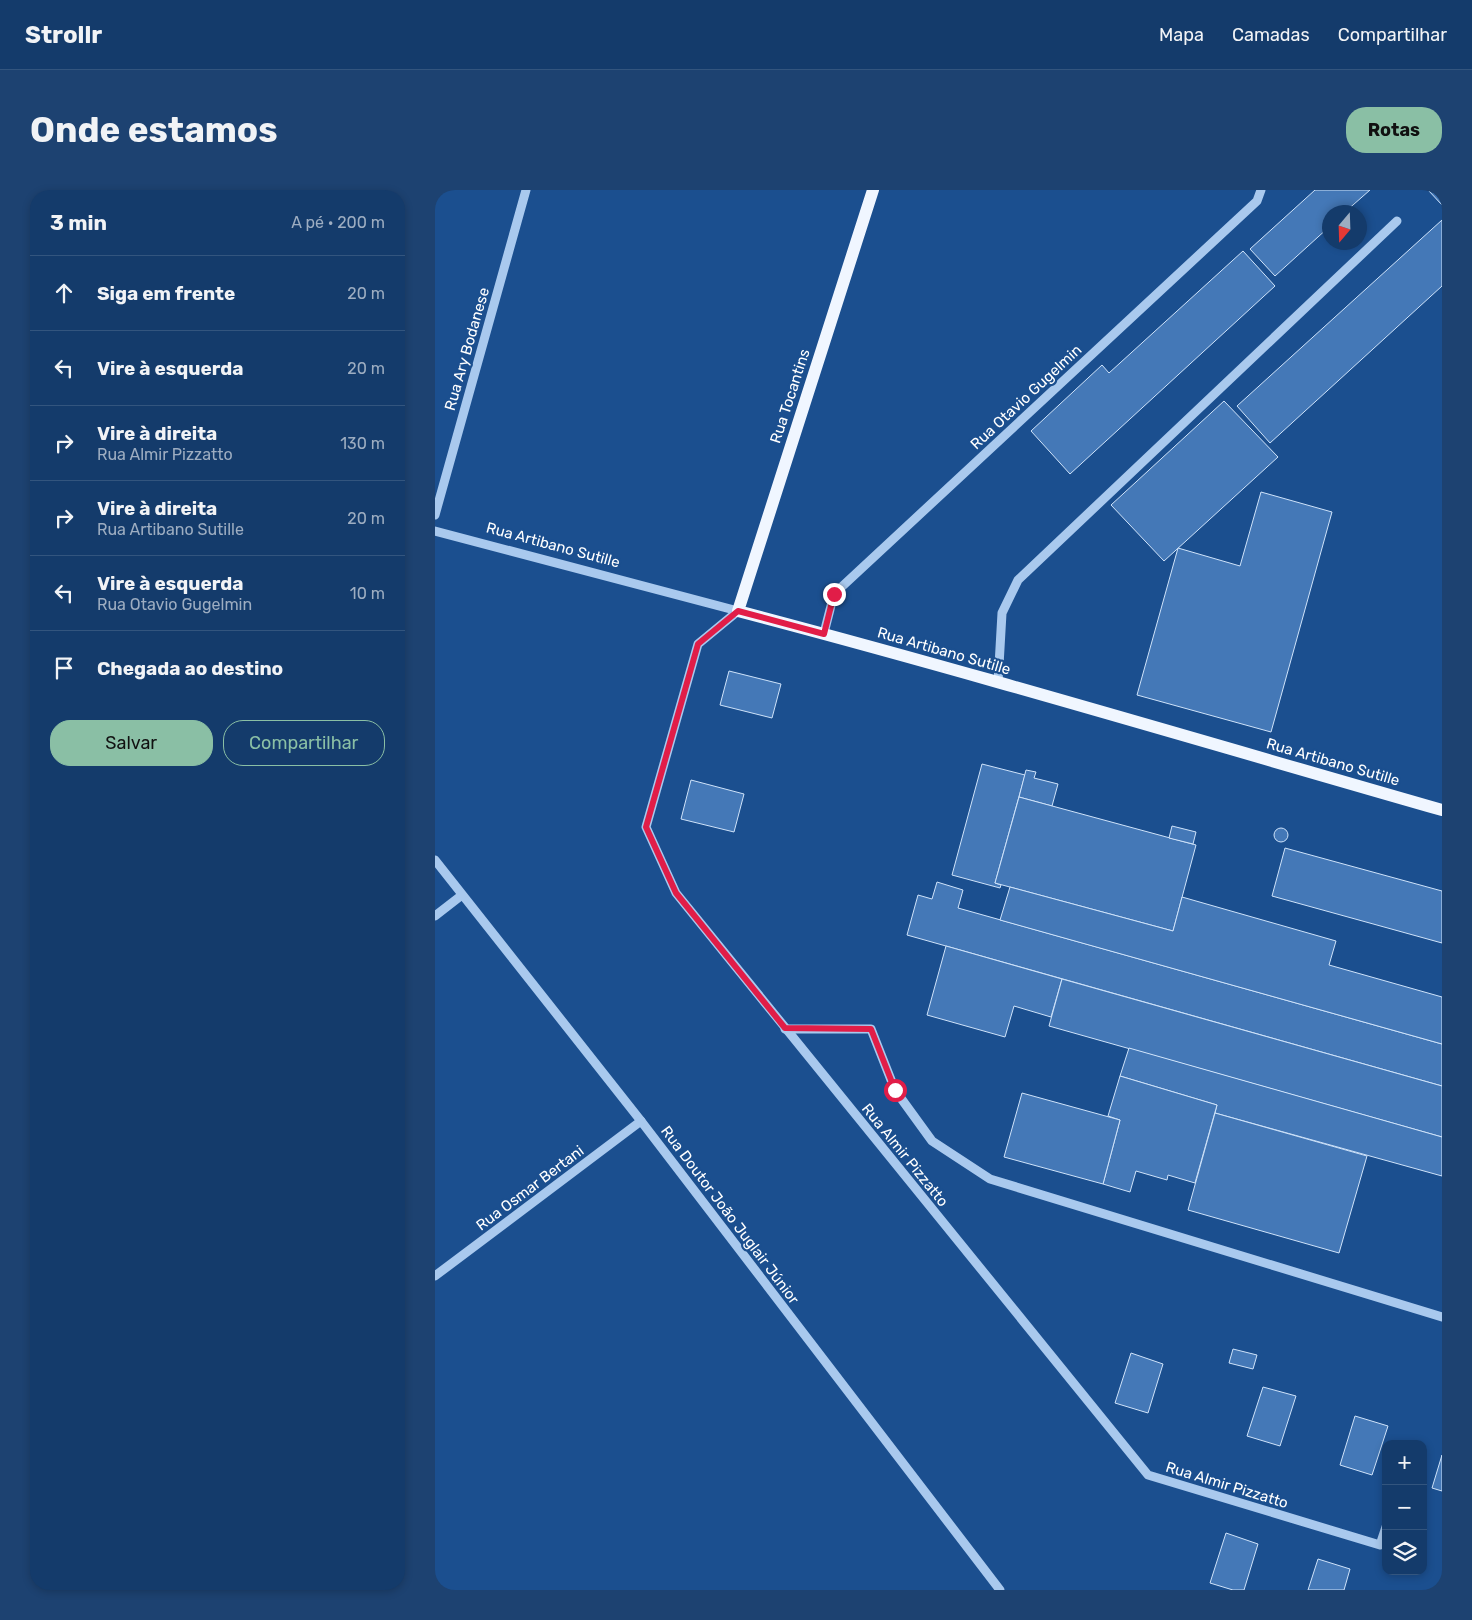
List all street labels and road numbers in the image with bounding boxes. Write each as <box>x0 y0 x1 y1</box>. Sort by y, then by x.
street label: Rua Ary Bodanese <box>441 285 493 413</box>
street label: Rua Otavio Gugelmin <box>967 341 1085 453</box>
street label: Rua Tocantins <box>766 346 814 445</box>
street label: Rua Artibano Sutille <box>484 518 622 572</box>
street label: Rua Artibano Sutille <box>875 623 1013 679</box>
street label: Rua Artibano Sutille <box>1264 734 1402 790</box>
street label: Rua Almir Pizzatto <box>858 1100 952 1210</box>
street label: Rua Doutor João Juglair Júnior <box>657 1122 803 1308</box>
street label: Rua Osmar Bertani <box>473 1142 587 1234</box>
street label: Rua Almir Pizzatto <box>1164 1458 1290 1512</box>

